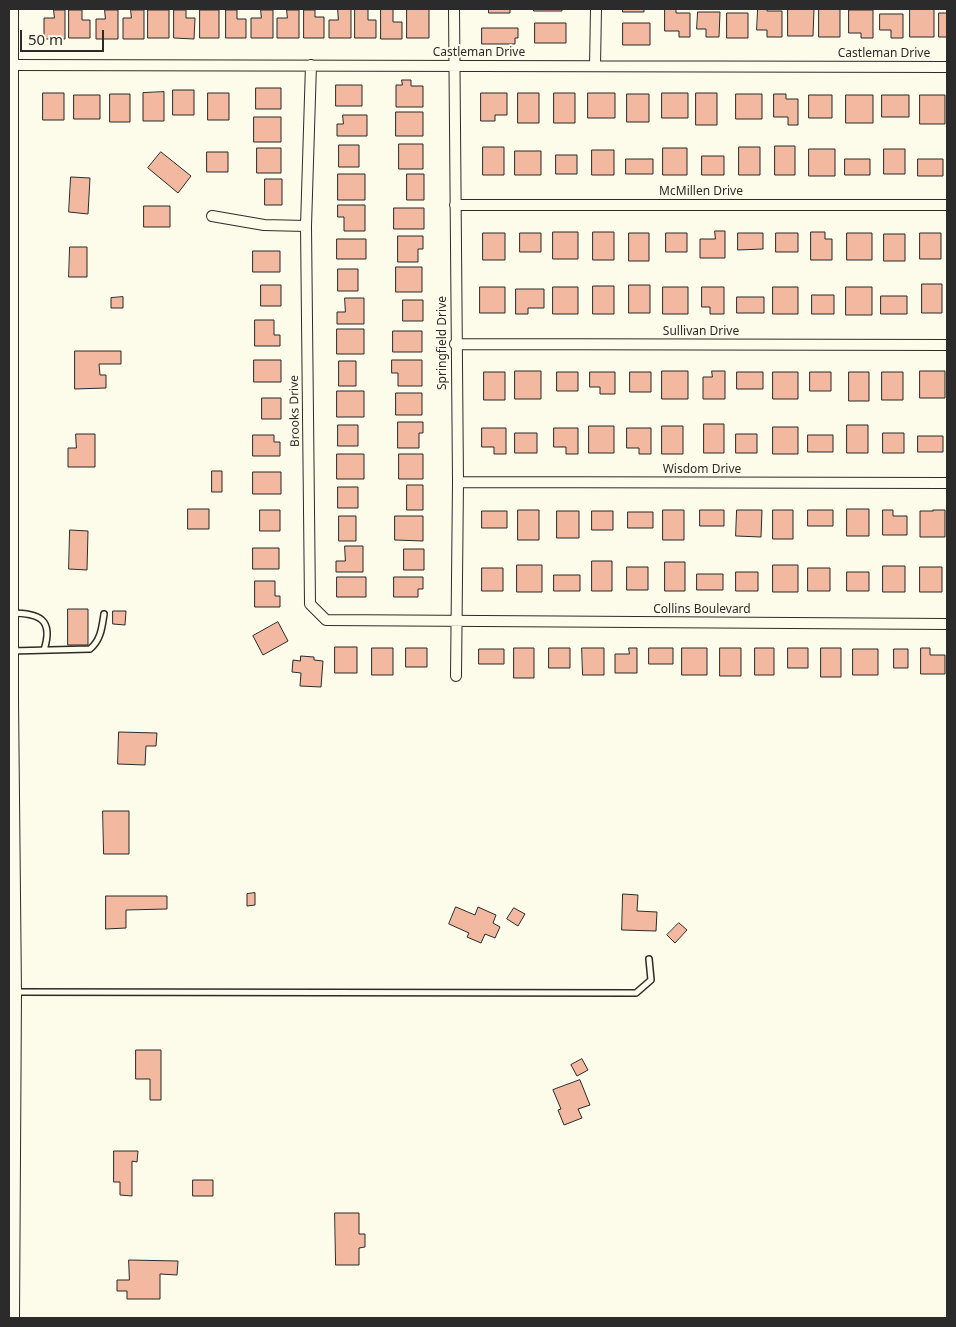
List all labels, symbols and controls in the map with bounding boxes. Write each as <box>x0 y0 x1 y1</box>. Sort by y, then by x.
scale bar <box>22 20 106 52</box>
text: 50 m <box>28 29 63 49</box>
street label: Castleman Drive <box>433 46 525 60</box>
street label: Castleman Drive <box>838 47 930 61</box>
street label: McMillen Drive <box>659 185 743 199</box>
street label: Springfield Drive <box>436 296 450 390</box>
street label: Sullivan Drive <box>663 325 739 339</box>
street label: Brooks Drive <box>287 375 303 447</box>
street label: Wisdom Drive <box>663 463 741 477</box>
street label: Collins Boulevard <box>653 603 751 617</box>

